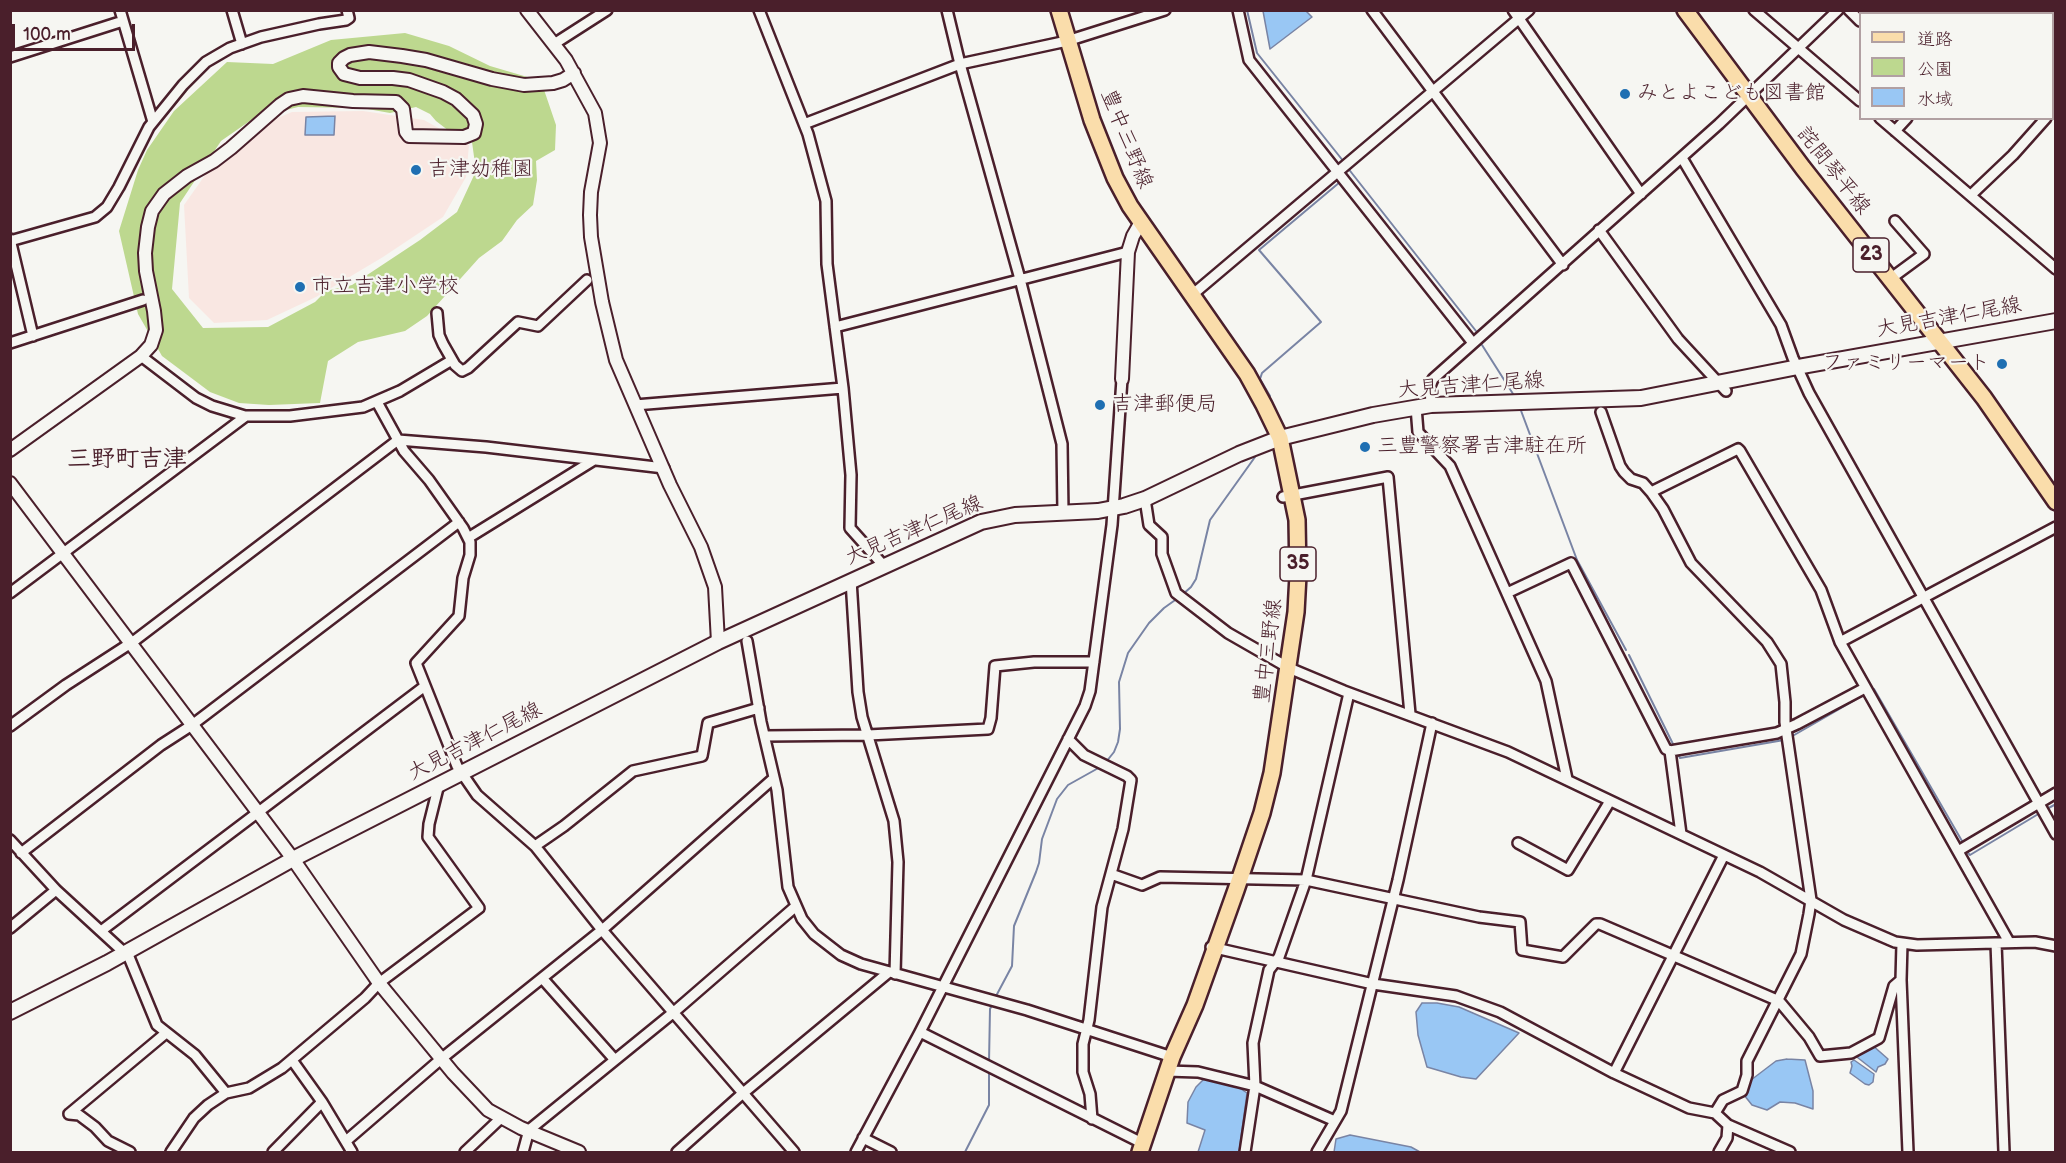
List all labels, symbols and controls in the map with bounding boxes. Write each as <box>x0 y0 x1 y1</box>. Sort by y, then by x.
scale bar <box>15 12 138 50</box>
legend <box>1859 12 2054 120</box>
text: 100 m <box>23 24 71 45</box>
text: 道路 <box>1917 29 1953 50</box>
text: 公園 <box>1917 59 1953 80</box>
place label: みとよこども図書館 <box>1637 81 1826 107</box>
street label: 豊中三野線 <box>1095 86 1157 192</box>
marker: みとよこども図書館 <box>1618 87 1632 101</box>
text: 水域 <box>1917 89 1953 110</box>
street label: 詫間琴平線 <box>1791 122 1875 220</box>
place label: 吉津幼稚園 <box>428 157 533 183</box>
marker: 吉津幼稚園 <box>409 163 423 177</box>
road number: 23 <box>1853 238 1889 272</box>
place label: 市立吉津小学校 <box>312 274 459 300</box>
marker: 市立吉津小学校 <box>293 280 307 294</box>
street label: 大見吉津仁尾線 <box>1874 293 2024 343</box>
place label: ファミリーマート <box>1822 351 1990 377</box>
marker: ファミリーマート <box>1995 357 2009 371</box>
street label: 大見吉津仁尾線 <box>1397 368 1545 404</box>
place label: 吉津郵便局 <box>1112 392 1217 418</box>
marker: 吉津郵便局 <box>1093 398 1107 412</box>
place label: 三豊警察署吉津駐在所 <box>1377 434 1587 460</box>
marker: 三豊警察署吉津駐在所 <box>1358 440 1372 454</box>
district label: 三野町吉津 <box>67 446 187 474</box>
street label: 大見吉津仁尾線 <box>841 491 987 571</box>
road number: 35 <box>1280 547 1316 581</box>
street label: 豊中三野線 <box>1250 597 1288 705</box>
street label: 大見吉津仁尾線 <box>404 697 546 787</box>

